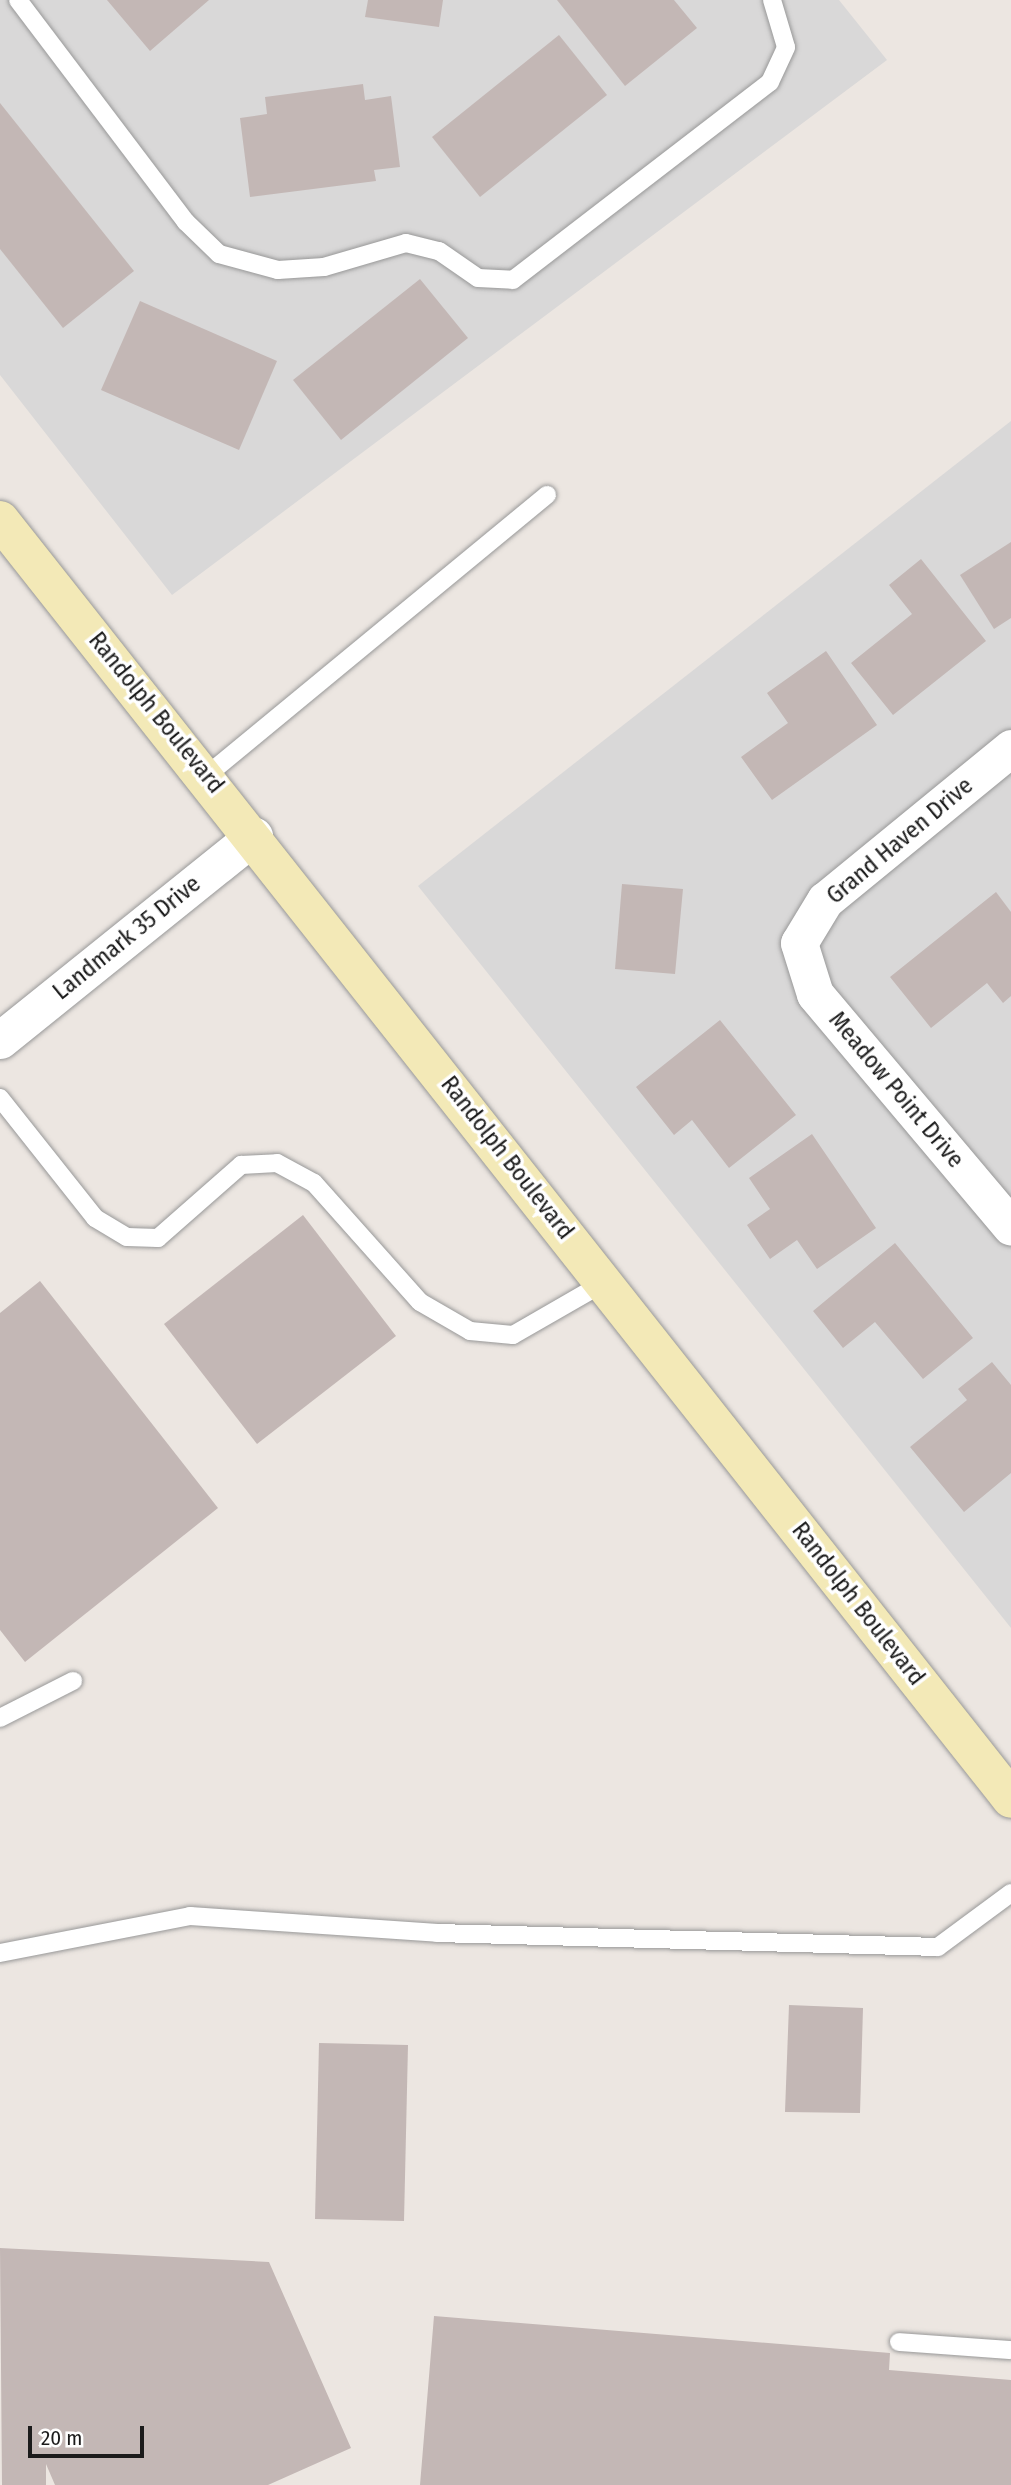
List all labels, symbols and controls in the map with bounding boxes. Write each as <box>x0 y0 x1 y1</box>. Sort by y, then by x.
street label: Randolph Boulevard <box>82 627 230 799</box>
street label: Grand Haven Drive <box>821 772 979 910</box>
street label: Landmark 35 Drive <box>47 870 207 1006</box>
street label: Meadow Point Drive <box>822 1006 970 1174</box>
street label: Randolph Boulevard <box>434 1071 580 1245</box>
street label: Randolph Boulevard <box>785 1517 931 1691</box>
scale bar <box>32 2412 147 2456</box>
text: 20 m <box>41 2425 82 2451</box>

